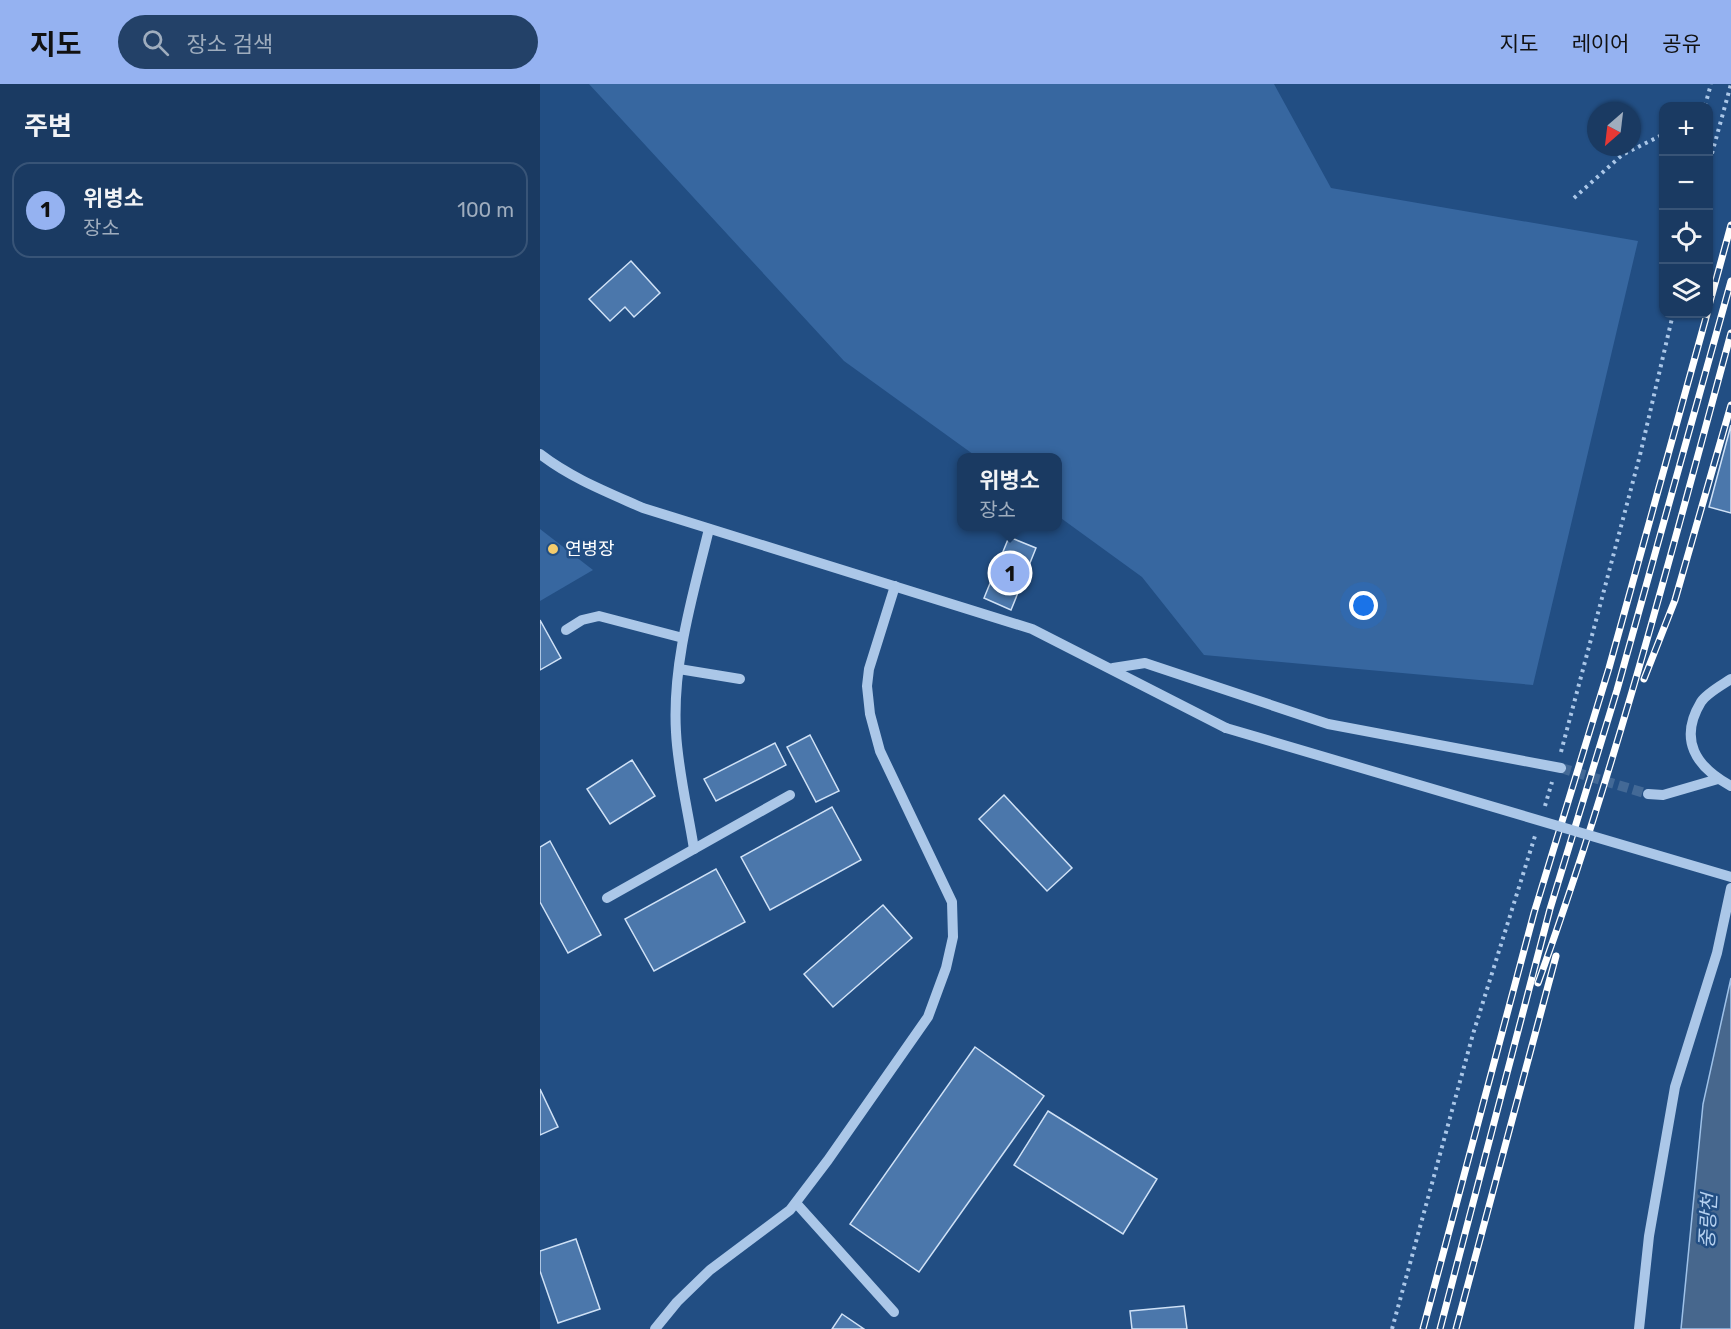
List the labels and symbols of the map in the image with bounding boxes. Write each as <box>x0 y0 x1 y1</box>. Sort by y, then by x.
north arrow <box>1587 102 1641 156</box>
place label: 연병장 <box>565 538 615 560</box>
marker: 연병장 <box>546 542 560 556</box>
pin: 1 <box>990 550 1030 596</box>
your location <box>1349 591 1378 620</box>
water label: 중랑천 <box>1695 1190 1722 1249</box>

